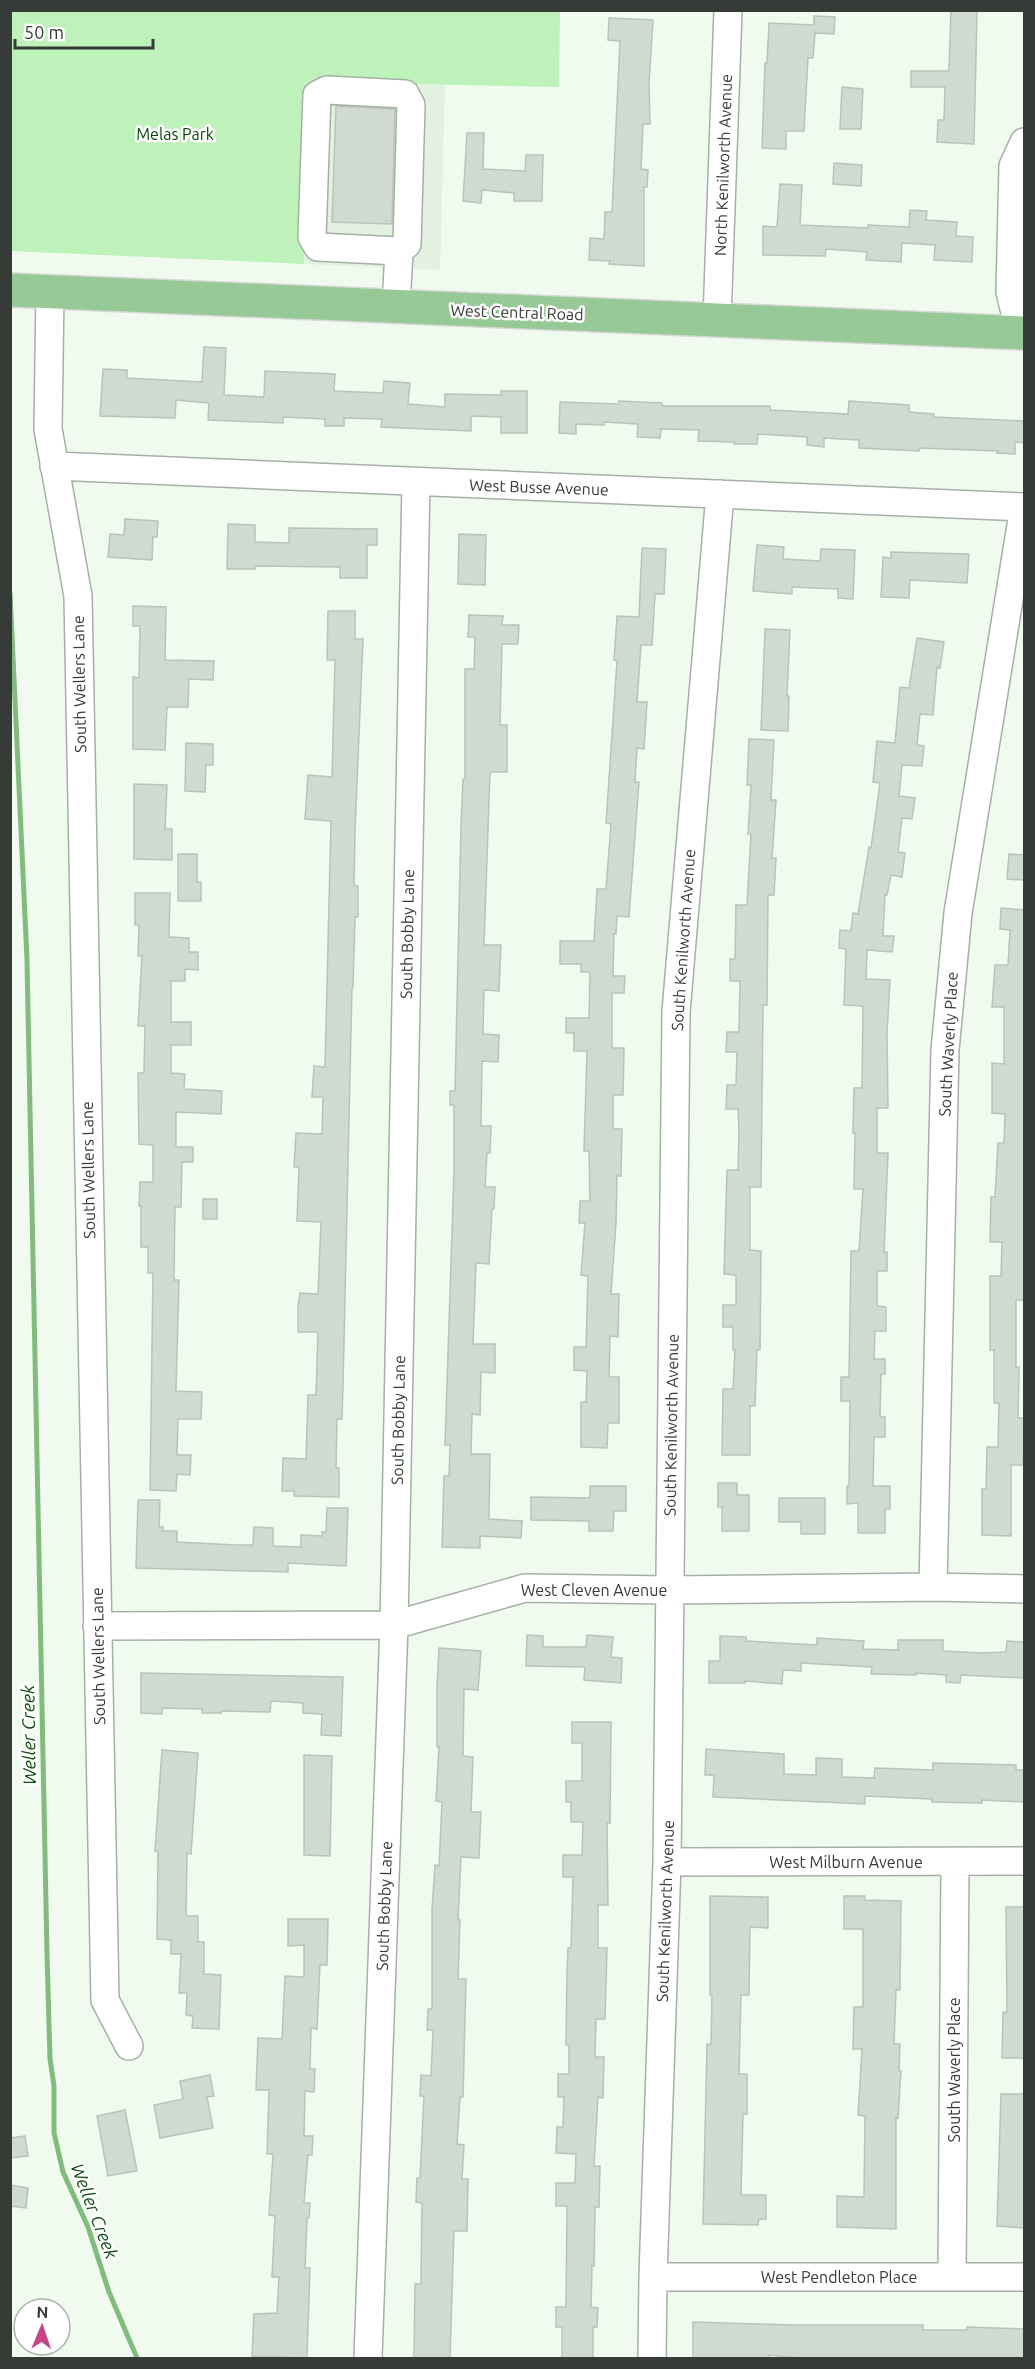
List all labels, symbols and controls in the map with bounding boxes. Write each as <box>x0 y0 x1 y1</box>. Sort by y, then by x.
scale bar <box>15 12 153 50</box>
text: 50 m <box>24 22 64 42</box>
street label: North Kenilworth Avenue <box>711 74 735 256</box>
park label: Melas Park <box>136 125 214 143</box>
street label: West Central Road <box>450 301 584 323</box>
street label: West Busse Avenue <box>469 476 609 498</box>
street label: South Wellers Lane <box>69 615 89 753</box>
street label: South Kenilworth Avenue <box>668 848 698 1032</box>
street label: South Bobby Lane <box>397 869 417 999</box>
street label: South Waverly Place <box>935 971 961 1117</box>
street label: South Wellers Lane <box>78 1101 98 1239</box>
street label: South Kenilworth Avenue <box>660 1334 682 1516</box>
street label: South Bobby Lane <box>388 1355 408 1485</box>
street label: West Cleven Avenue <box>521 1581 667 1599</box>
street label: South Wellers Lane <box>88 1587 108 1725</box>
water label: Weller Creek <box>17 1684 39 1785</box>
street label: South Kenilworth Avenue <box>653 1820 677 2002</box>
street label: South Bobby Lane <box>373 1841 395 1971</box>
street label: West Milburn Avenue <box>769 1853 923 1871</box>
street label: South Waverly Place <box>945 1997 963 2143</box>
water label: Weller Creek <box>68 2161 123 2262</box>
street label: West Pendleton Place <box>761 2268 917 2286</box>
north arrow <box>12 2297 72 2357</box>
text: N <box>36 2303 49 2321</box>

